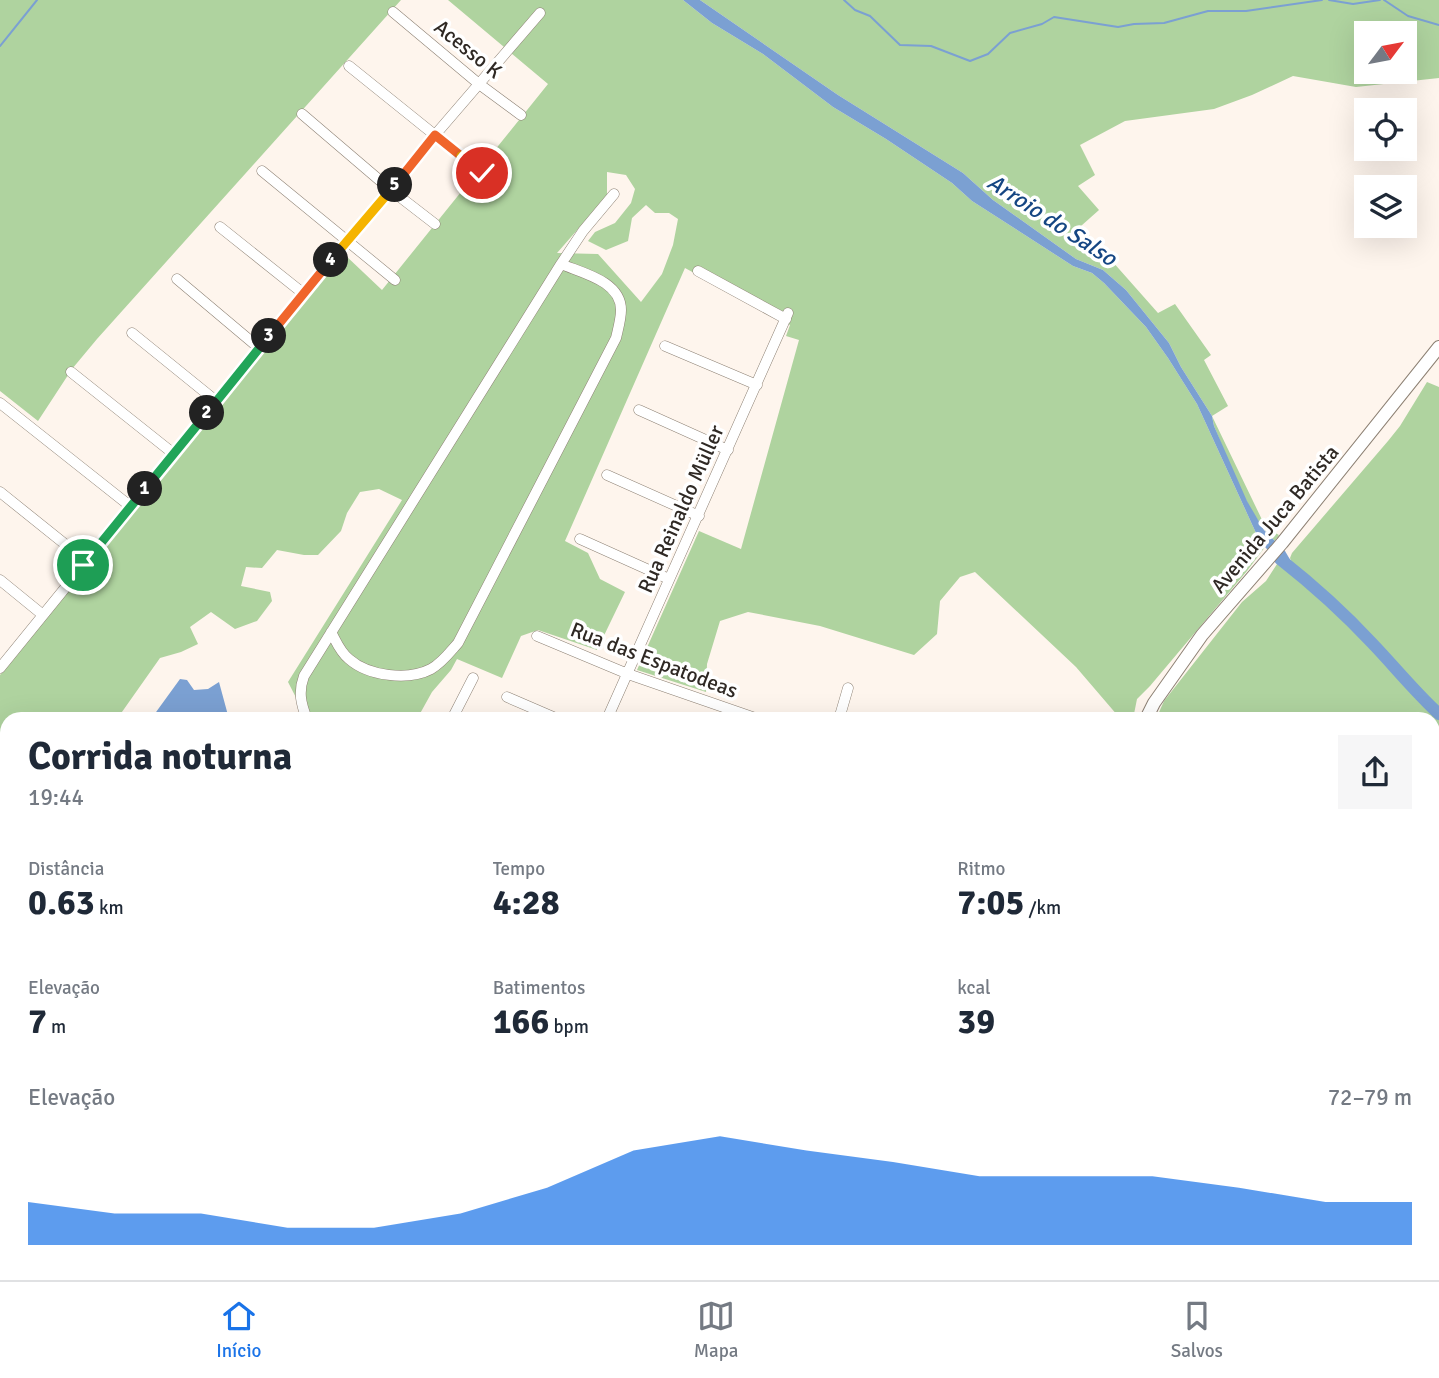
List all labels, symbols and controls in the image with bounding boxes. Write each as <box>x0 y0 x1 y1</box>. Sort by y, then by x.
street label: Acesso K <box>429 14 507 84</box>
north arrow <box>1354 21 1418 84</box>
map controls <box>1354 21 1417 238</box>
button: locate <box>1354 98 1417 161</box>
pin <box>452 143 512 203</box>
icon: check <box>463 154 501 192</box>
water label: Arroio do Salso <box>982 167 1123 273</box>
pin: 5 <box>378 168 412 202</box>
text: 5 <box>389 172 400 196</box>
button: layers <box>1354 175 1417 238</box>
pin: 4 <box>314 243 348 278</box>
text: 4 <box>325 247 336 271</box>
pin: 3 <box>252 318 286 354</box>
text: 3 <box>263 323 274 347</box>
pin: 2 <box>190 396 224 430</box>
text: 2 <box>201 400 212 424</box>
street label: Rua Reinaldo Müller <box>632 421 730 597</box>
street label: Avenida Juca Batista <box>1205 440 1345 598</box>
pin: 1 <box>128 472 162 506</box>
text: 1 <box>139 476 150 500</box>
pin <box>53 535 113 595</box>
icon: arrive <box>64 546 102 584</box>
street label: Rua das Espatodeas <box>567 616 741 704</box>
text: Corrida noturna <box>28 733 292 780</box>
button: share <box>1338 735 1412 809</box>
text: 19:44 <box>28 783 84 812</box>
text: Distância <box>28 857 104 881</box>
text: Tempo <box>493 857 545 881</box>
text: Ritmo <box>957 857 1005 881</box>
text: 0.63 <box>28 881 95 924</box>
text: 4:28 <box>493 881 560 924</box>
text: 7:05 <box>957 881 1024 924</box>
text: km <box>95 896 124 920</box>
text: /km <box>1024 896 1061 920</box>
text: Elevação <box>28 976 100 1000</box>
text: Batimentos <box>493 976 585 1000</box>
text: kcal <box>957 976 991 1000</box>
text: 7 <box>28 1000 47 1043</box>
text: 166 <box>493 1000 549 1043</box>
text: 39 <box>957 1000 995 1043</box>
text: m <box>47 1015 66 1039</box>
text: bpm <box>549 1015 589 1039</box>
text: Elevação <box>28 1083 115 1112</box>
text: 72–79 m <box>1328 1083 1412 1112</box>
tab: Início <box>216 1297 261 1363</box>
tab: Mapa <box>694 1297 738 1363</box>
tab: Salvos <box>1171 1297 1223 1363</box>

